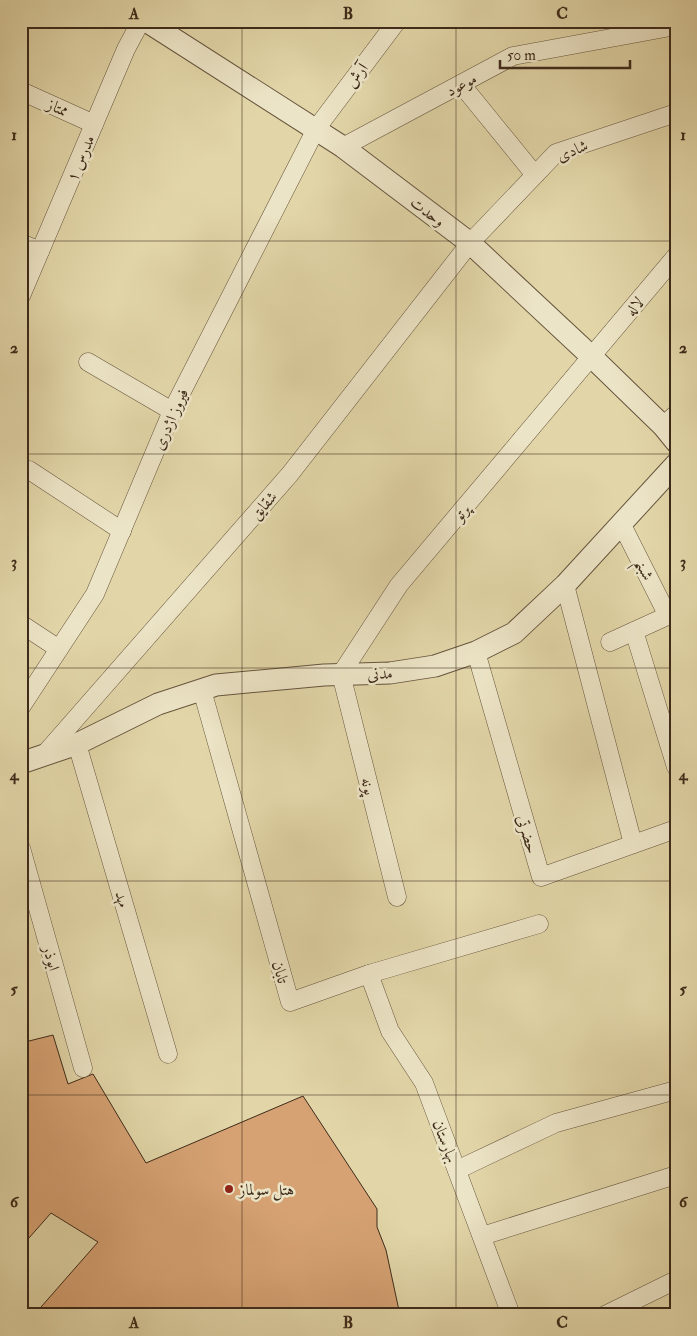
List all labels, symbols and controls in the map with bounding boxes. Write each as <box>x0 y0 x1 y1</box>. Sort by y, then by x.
text: A <box>128 4 140 24</box>
text: B <box>343 4 353 24</box>
text: C <box>556 4 568 24</box>
scale bar <box>500 38 630 70</box>
text: 50 m <box>507 46 536 65</box>
street label: آرش <box>341 58 373 92</box>
street label: موعود <box>443 69 480 101</box>
street label: ممتاز <box>42 94 71 121</box>
text: 1 <box>11 125 17 145</box>
text: 1 <box>680 125 686 145</box>
street label: مدرس ۱ <box>62 132 100 185</box>
street label: شادی <box>554 135 591 166</box>
street label: وحدت <box>406 192 449 231</box>
street label: لاله <box>621 293 649 320</box>
text: 2 <box>10 338 18 358</box>
text: 2 <box>679 338 687 358</box>
street label: فیروز اژدری <box>148 385 193 453</box>
street label: شقایق <box>246 487 282 524</box>
street label: پرتو <box>448 498 476 527</box>
text: 3 <box>11 552 17 572</box>
text: 3 <box>680 552 686 572</box>
street label: شبنم <box>625 555 658 586</box>
street label: مدنی <box>367 663 393 685</box>
text: 4 <box>9 765 20 785</box>
text: 4 <box>678 765 689 785</box>
street label: پونه <box>355 775 380 798</box>
street label: حضرتی <box>512 813 542 856</box>
street label: مهد <box>110 889 134 910</box>
street label: ابوذر <box>37 941 64 973</box>
street label: تابان <box>267 959 293 987</box>
text: 5 <box>10 979 18 999</box>
text: 5 <box>679 979 687 999</box>
street label: بهارستان <box>428 1117 462 1166</box>
place label: هتل سولماز <box>237 1180 294 1201</box>
marker: هتل سولماز <box>223 1183 235 1195</box>
text: 6 <box>10 1192 20 1212</box>
text: 6 <box>679 1192 689 1212</box>
text: A <box>128 1313 140 1333</box>
text: B <box>343 1313 353 1333</box>
text: C <box>556 1313 568 1333</box>

